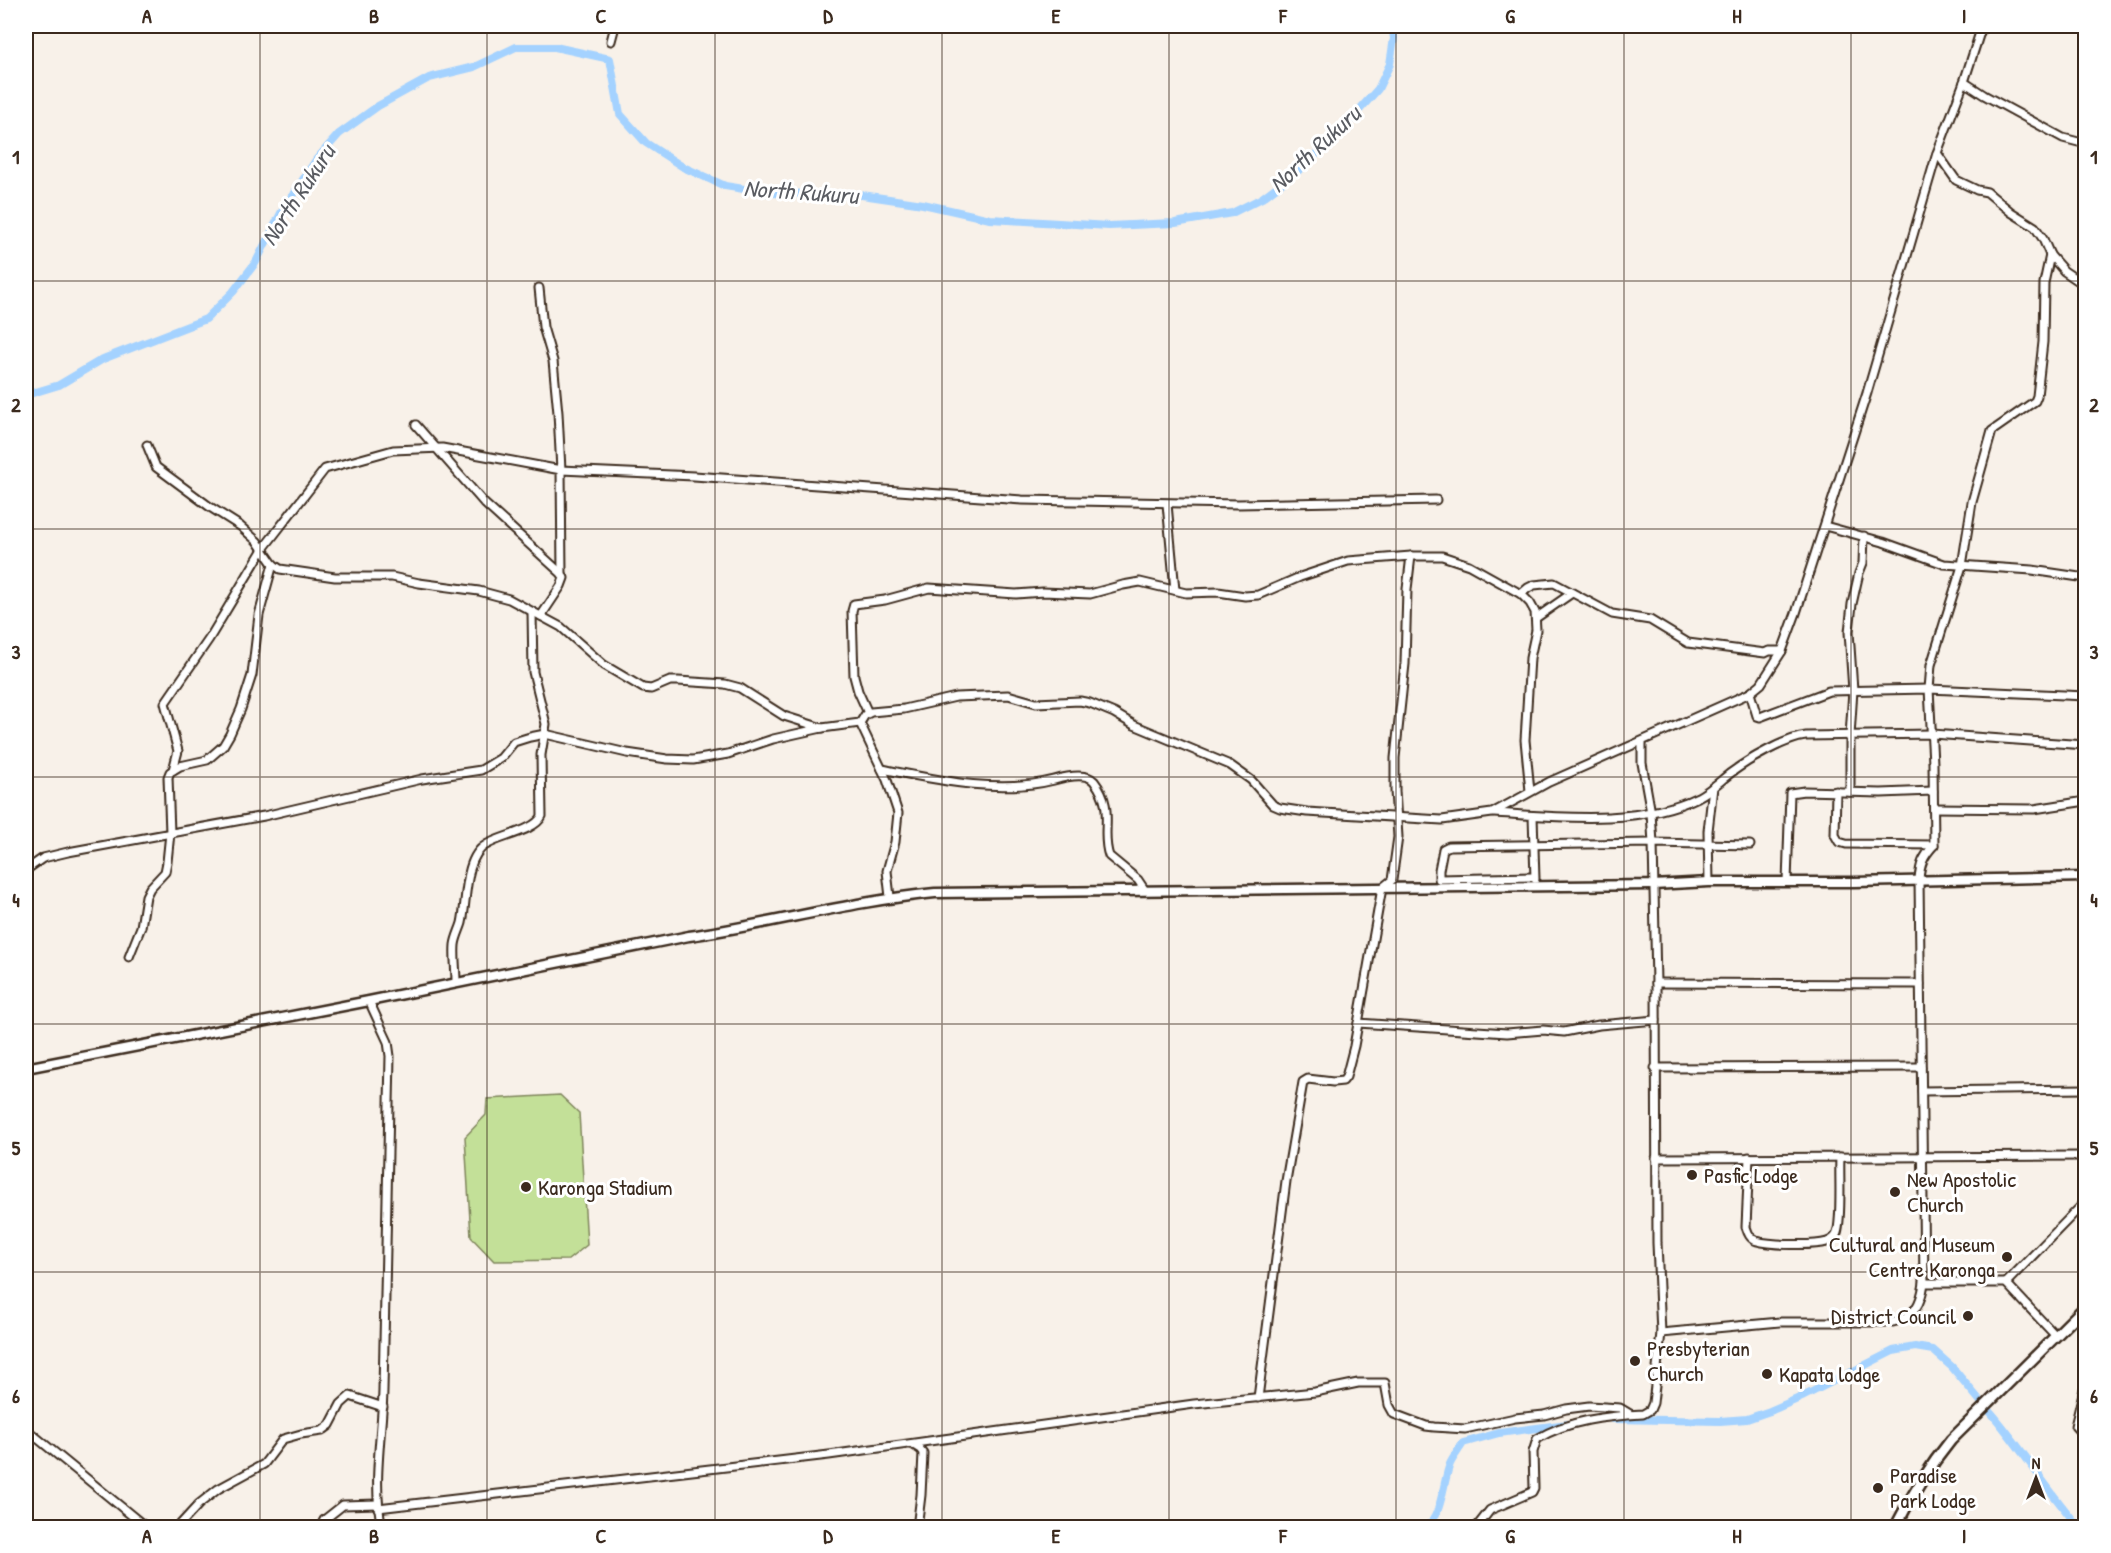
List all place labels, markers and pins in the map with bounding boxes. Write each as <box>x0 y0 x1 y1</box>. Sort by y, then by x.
place label: Pasfic Lodge <box>1704 1160 1798 1190</box>
place label: New Apostolic Church <box>1907 1164 2016 1219</box>
marker: Pasfic Lodge <box>1685 1168 1699 1182</box>
place label: Karonga Stadium <box>538 1172 672 1202</box>
marker: Karonga Stadium <box>519 1180 533 1194</box>
marker: New Apostolic Church <box>1888 1185 1902 1199</box>
place label: Cultural and Museum Centre Karonga <box>1829 1229 1995 1284</box>
marker: Cultural and Museum Centre Karonga <box>2000 1250 2014 1264</box>
place label: District Council <box>1831 1301 1956 1331</box>
marker: District Council <box>1961 1309 1975 1323</box>
place label: Presbyterian Church <box>1647 1333 1750 1388</box>
marker: Presbyterian Church <box>1628 1354 1642 1368</box>
place label: Kapata lodge <box>1779 1359 1881 1389</box>
marker: Kapata lodge <box>1760 1367 1774 1381</box>
place label: Paradise Park Lodge <box>1890 1460 1976 1515</box>
marker: Paradise Park Lodge <box>1871 1481 1885 1495</box>

